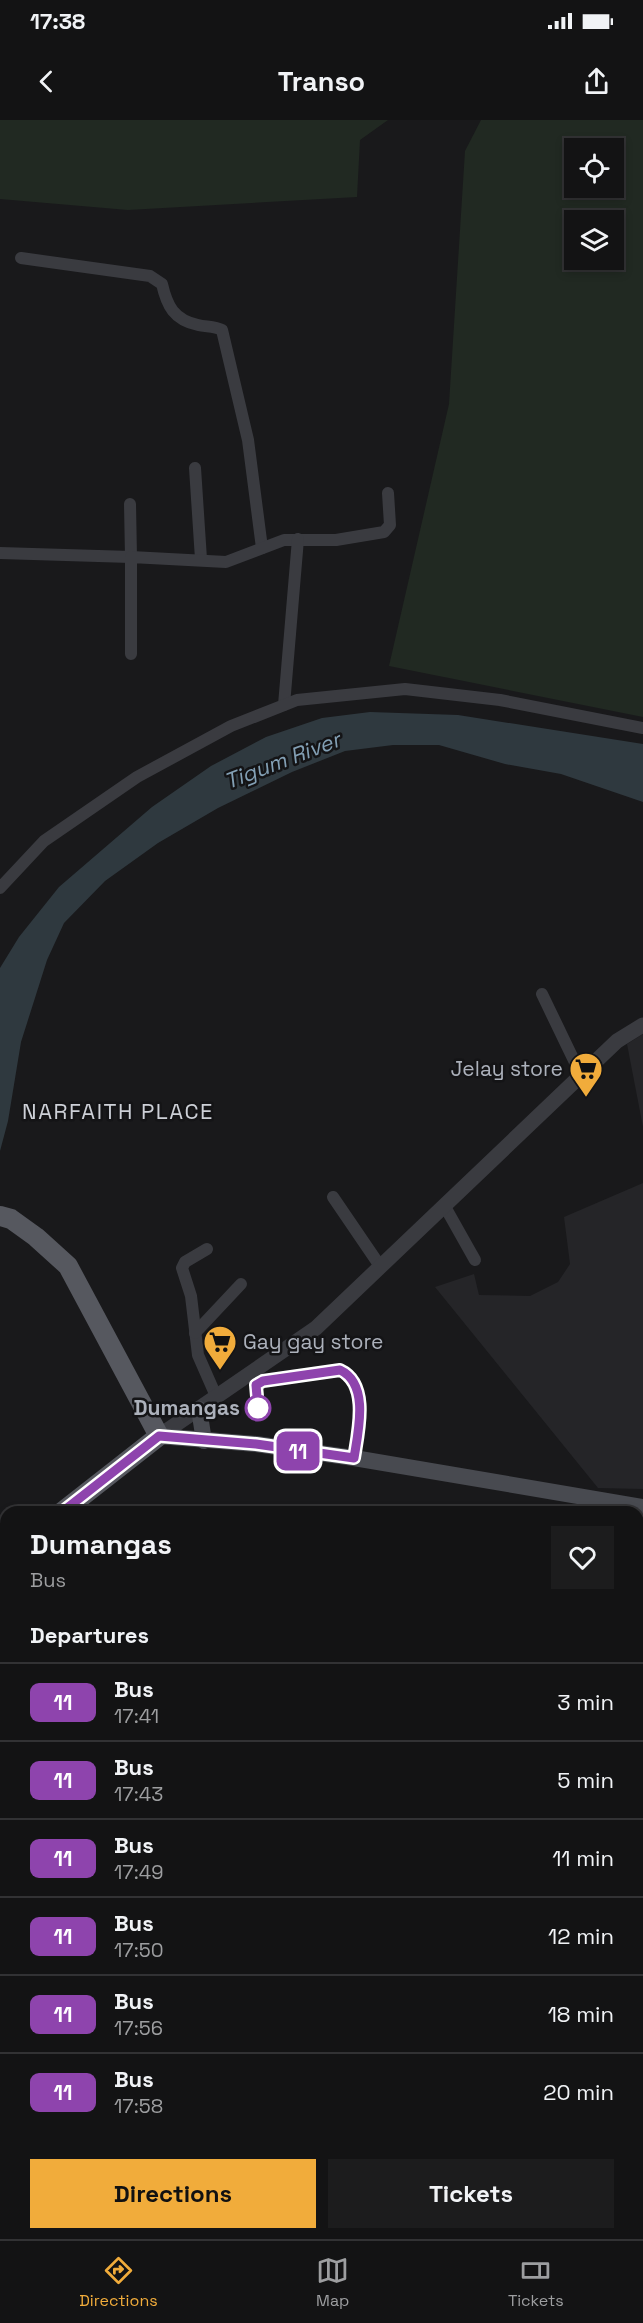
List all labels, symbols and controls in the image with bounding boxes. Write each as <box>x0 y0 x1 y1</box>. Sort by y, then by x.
text: 17:38 <box>30 7 85 35</box>
text: Transo <box>278 64 365 99</box>
icon: back <box>30 65 63 98</box>
icon: share <box>580 65 613 98</box>
map controls <box>564 138 624 270</box>
button: locate <box>564 138 624 198</box>
button: layers <box>564 210 624 270</box>
water label: Tigum River <box>220 724 347 795</box>
supermarket icon: Jelay store <box>568 1051 604 1098</box>
place label: Jelay store <box>450 1055 563 1082</box>
district label: NARFAITH PLACE <box>22 1097 214 1125</box>
supermarket icon: Gay gay store <box>202 1324 238 1371</box>
place label: Gay gay store <box>243 1328 384 1355</box>
place label: Dumangas <box>134 1394 240 1421</box>
marker: Dumangas <box>245 1395 271 1421</box>
line badge: 11 <box>271 1432 325 1470</box>
text: 11 <box>289 1438 307 1465</box>
text: Dumangas <box>30 1526 172 1562</box>
button: heart <box>551 1526 614 1589</box>
text: Bus <box>30 1567 66 1593</box>
text: Departures <box>30 1621 149 1649</box>
text: Bus <box>114 1675 154 1703</box>
text: 3 min <box>557 1688 614 1716</box>
text: 11 <box>54 1689 72 1716</box>
text: 17:41 <box>114 1703 159 1729</box>
text: Bus <box>114 1753 154 1781</box>
text: 5 min <box>557 1766 614 1794</box>
text: 11 <box>54 1767 72 1794</box>
text: 17:43 <box>114 1781 163 1807</box>
text: Bus <box>114 1831 154 1859</box>
text: 11 min <box>552 1844 614 1872</box>
text: 11 <box>54 1845 72 1872</box>
text: 17:49 <box>114 1859 163 1885</box>
text: Bus <box>114 1909 154 1937</box>
text: 12 min <box>548 1922 614 1950</box>
text: 11 <box>54 1923 72 1950</box>
text: 17:50 <box>114 1937 164 1963</box>
text: Bus <box>114 1987 154 2015</box>
text: 18 min <box>548 2000 614 2028</box>
text: 11 <box>54 2001 72 2028</box>
text: 17:56 <box>114 2015 163 2041</box>
text: Bus <box>114 2065 154 2093</box>
text: 20 min <box>543 2078 614 2106</box>
text: 11 <box>54 2079 72 2106</box>
text: 17:58 <box>114 2093 163 2119</box>
button: Directions <box>30 2159 316 2228</box>
button: Tickets <box>328 2159 614 2228</box>
tab: Directions <box>79 2254 158 2311</box>
tab: Map <box>316 2254 349 2311</box>
tab: Tickets <box>508 2254 564 2311</box>

